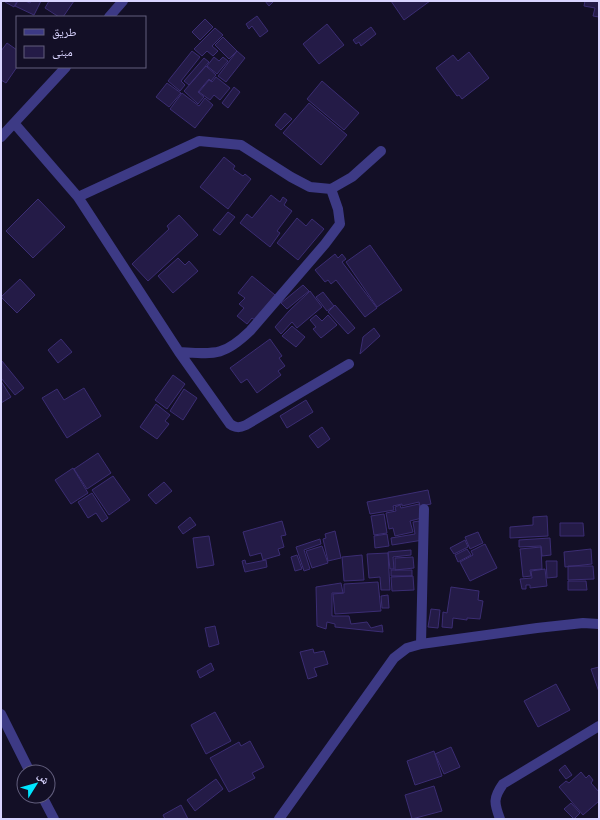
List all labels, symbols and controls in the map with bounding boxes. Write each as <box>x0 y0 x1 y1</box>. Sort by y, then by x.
legend <box>16 16 146 68</box>
text: طريق <box>52 24 77 39</box>
text: مبنى <box>52 44 73 59</box>
north arrow <box>16 764 56 804</box>
text: ش <box>34 769 53 788</box>

